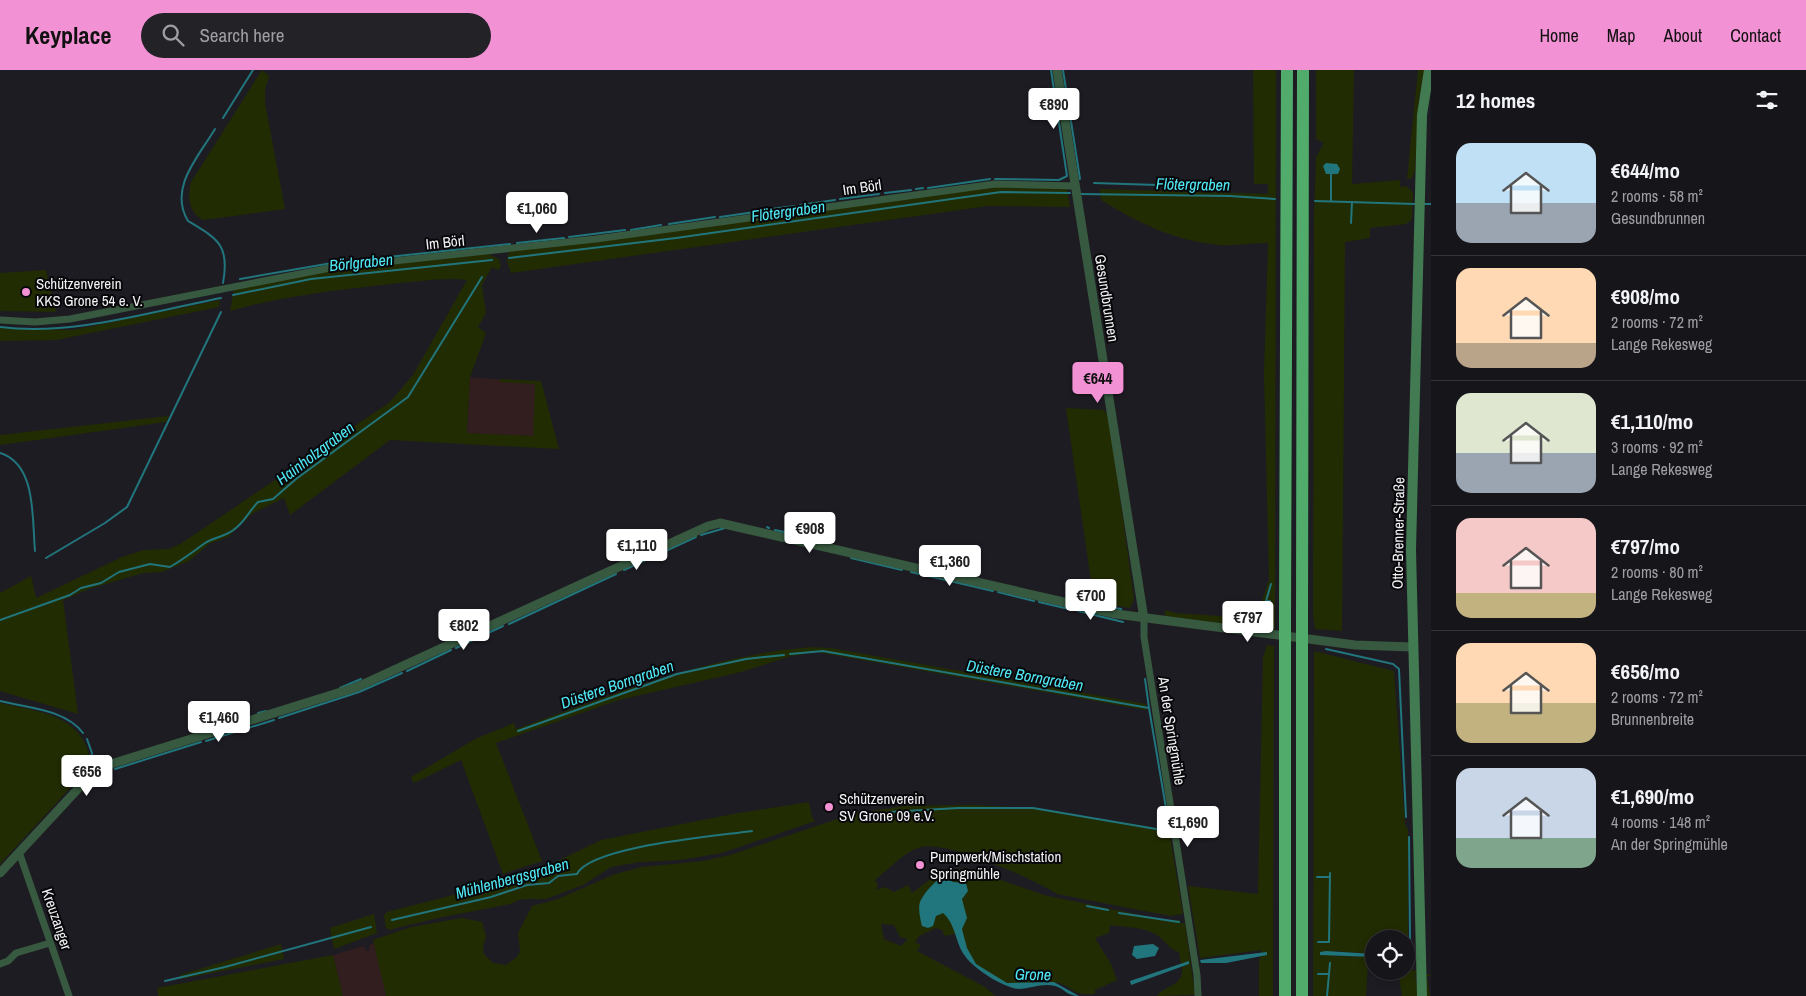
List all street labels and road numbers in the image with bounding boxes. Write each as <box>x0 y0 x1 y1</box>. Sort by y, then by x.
street label: Im Börl <box>841 174 883 200</box>
street label: Im Börl <box>425 230 465 254</box>
street label: Gesundbrunnen <box>1090 253 1124 343</box>
street label: Otto-Brenner-Straße <box>1387 477 1409 589</box>
street label: An der Springmühle <box>1153 674 1191 787</box>
street label: Kreuzanger <box>37 886 77 952</box>

